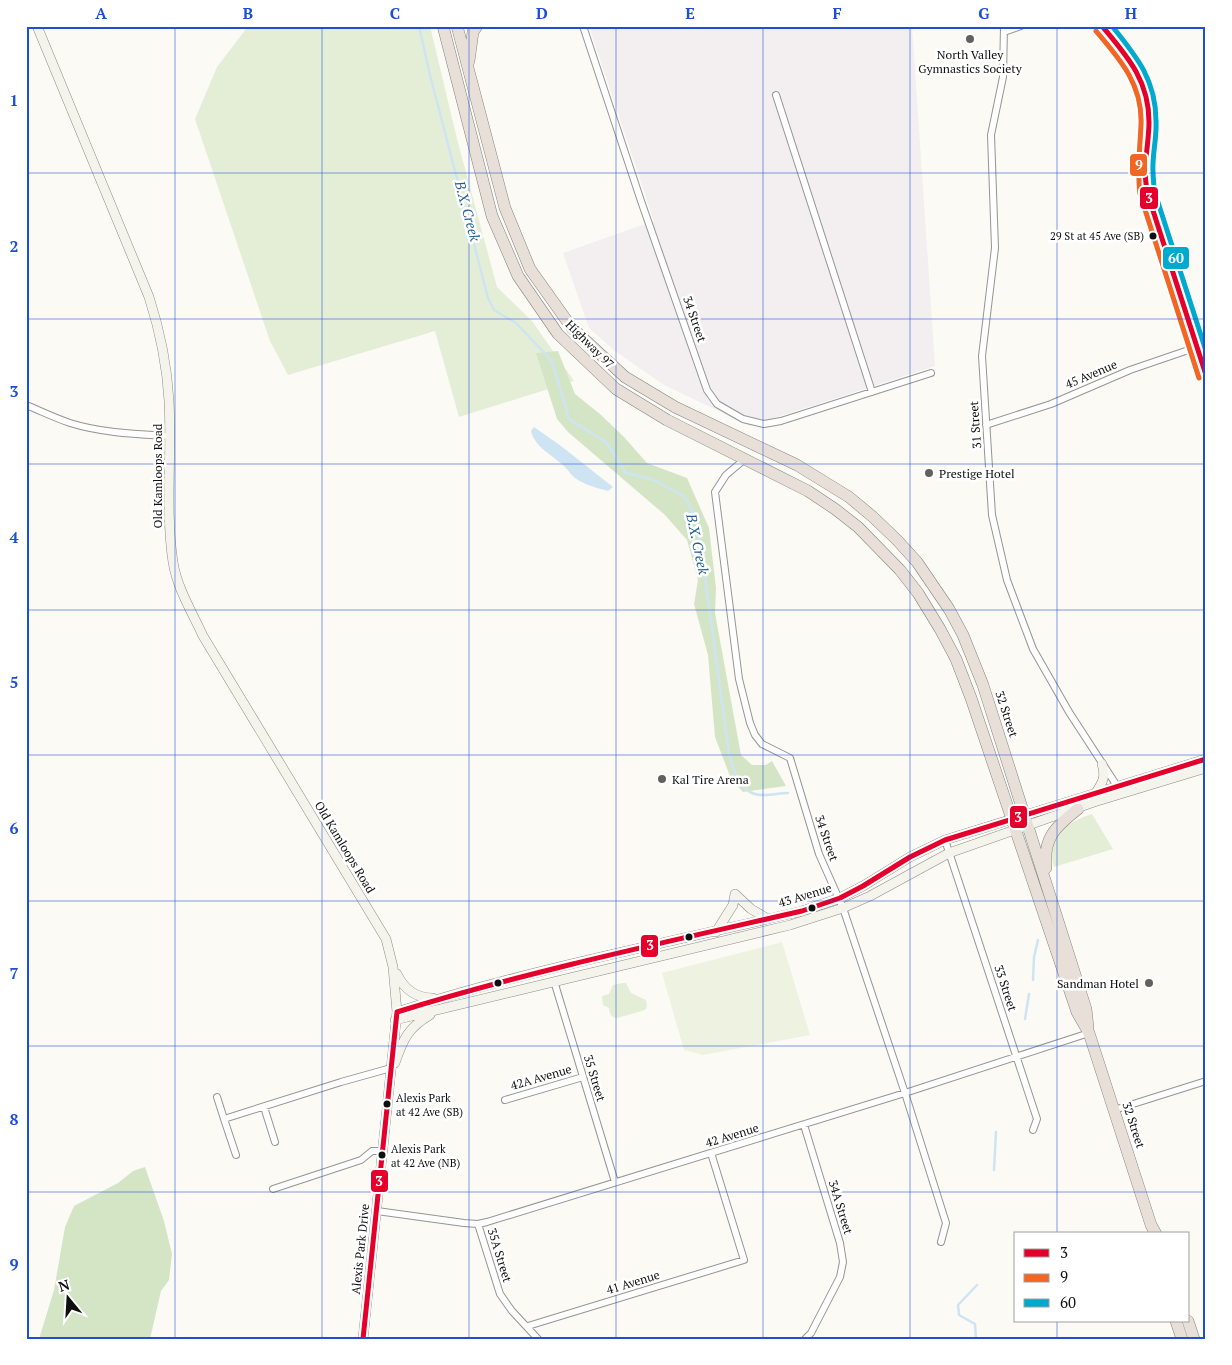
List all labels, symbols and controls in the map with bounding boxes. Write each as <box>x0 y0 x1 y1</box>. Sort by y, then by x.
text: A <box>95 2 107 24</box>
text: B <box>243 2 253 24</box>
text: C <box>390 2 400 24</box>
text: D <box>536 2 548 24</box>
text: E <box>685 2 695 24</box>
text: F <box>832 2 842 24</box>
text: G <box>978 2 990 24</box>
text: H <box>1125 2 1137 24</box>
marker: North Valley Gymnastics Society <box>964 33 976 45</box>
place label: North Valley Gymnastics Society <box>918 47 1023 76</box>
text: 1 <box>9 89 19 111</box>
line badge: 9 <box>1129 153 1148 177</box>
text: 9 <box>1135 155 1143 174</box>
water label: B.X. Creek <box>451 178 485 244</box>
line badge: 3 <box>1139 186 1159 210</box>
text: 3 <box>1145 188 1153 207</box>
place label: 29 St at 45 Ave (SB) <box>1050 229 1144 243</box>
marker: 29 St at 45 Ave (SB) <box>1148 231 1158 241</box>
text: 2 <box>9 235 19 257</box>
line badge: 60 <box>1162 246 1190 270</box>
text: 60 <box>1168 248 1184 267</box>
street label: 34 Street <box>680 294 710 345</box>
street label: Highway 97 <box>563 317 617 371</box>
street label: 45 Avenue <box>1063 356 1119 392</box>
text: 3 <box>9 380 19 402</box>
street label: 31 Street <box>966 400 984 449</box>
street label: Old Kamloops Road <box>150 423 165 528</box>
place label: Prestige Hotel <box>939 466 1015 481</box>
marker: Prestige Hotel <box>923 467 935 479</box>
water label: B.X. Creek <box>682 511 714 576</box>
text: 4 <box>9 526 19 548</box>
text: 5 <box>9 671 19 693</box>
street label: 32 Street <box>992 689 1022 740</box>
place label: Kal Tire Arena <box>672 772 749 787</box>
marker: Kal Tire Arena <box>656 773 668 785</box>
street label: Old Kamloops Road <box>312 798 379 896</box>
line badge: 3 <box>1009 805 1028 829</box>
text: 3 <box>1014 807 1022 826</box>
street label: 34 Street <box>812 813 842 864</box>
text: 6 <box>9 817 19 839</box>
street label: 43 Avenue <box>777 880 833 910</box>
unlabelled marker <box>807 903 817 913</box>
unlabelled marker <box>684 932 694 942</box>
line badge: 3 <box>640 934 659 958</box>
text: 3 <box>646 935 654 954</box>
text: 7 <box>9 962 19 984</box>
street label: 33 Street <box>991 963 1021 1014</box>
place label: Sandman Hotel <box>1057 976 1139 991</box>
marker: Sandman Hotel <box>1143 977 1155 989</box>
unlabelled marker <box>493 978 503 988</box>
street label: 35 Street <box>581 1053 609 1104</box>
street label: 42A Avenue <box>509 1061 573 1093</box>
place label: Alexis Park at 42 Ave (SB) <box>396 1091 463 1119</box>
marker: Alexis Park at 42 Ave (SB) <box>382 1099 392 1109</box>
street label: 32 Street <box>1119 1100 1149 1151</box>
text: 8 <box>9 1108 19 1130</box>
street label: 42 Avenue <box>704 1120 760 1150</box>
place label: Alexis Park at 42 Ave (NB) <box>391 1142 460 1170</box>
marker: Alexis Park at 42 Ave (NB) <box>377 1150 387 1160</box>
line badge: 3 <box>370 1169 389 1193</box>
text: 3 <box>375 1171 383 1190</box>
street label: 34A Street <box>826 1178 856 1236</box>
street label: Alexis Park Drive <box>348 1203 372 1295</box>
street label: 35A Street <box>485 1226 515 1284</box>
legend <box>1014 1232 1190 1322</box>
text: 3 <box>1060 1242 1068 1262</box>
text: 9 <box>9 1253 19 1275</box>
text: 9 <box>1060 1266 1068 1286</box>
street label: 41 Avenue <box>605 1267 661 1297</box>
north arrow <box>42 1272 92 1322</box>
text: N <box>56 1274 72 1296</box>
text: 60 <box>1060 1292 1076 1312</box>

